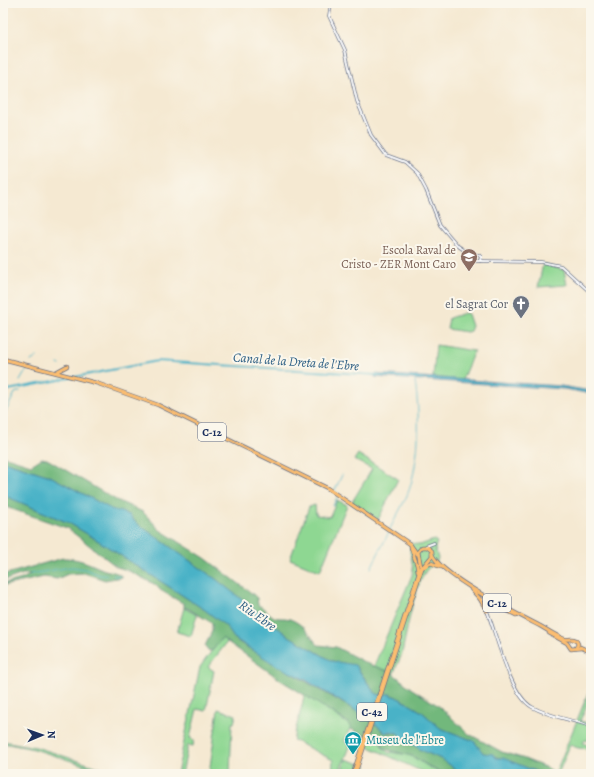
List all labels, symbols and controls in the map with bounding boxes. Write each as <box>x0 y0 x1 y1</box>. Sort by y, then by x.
place label: Escola Raval de Cristo - ZER Mont Caro <box>341 242 456 272</box>
school or university icon: Escola Raval de Cristo - ZER Mont Caro <box>459 247 479 272</box>
church icon: el Sagrat Cor <box>511 294 531 319</box>
place label: el Sagrat Cor <box>445 296 508 312</box>
water label: Canal de la Dreta de l'Ebre <box>232 349 360 374</box>
road number: C-12 <box>198 423 226 441</box>
road number: C-12 <box>483 594 511 612</box>
water label: Riu Ebre <box>236 596 280 635</box>
road number: C-42 <box>357 703 387 721</box>
north arrow <box>22 715 62 755</box>
text: N <box>44 730 59 739</box>
museum icon: Museu de l'Ebre <box>343 730 363 755</box>
place label: Museu de l'Ebre <box>366 732 444 748</box>

